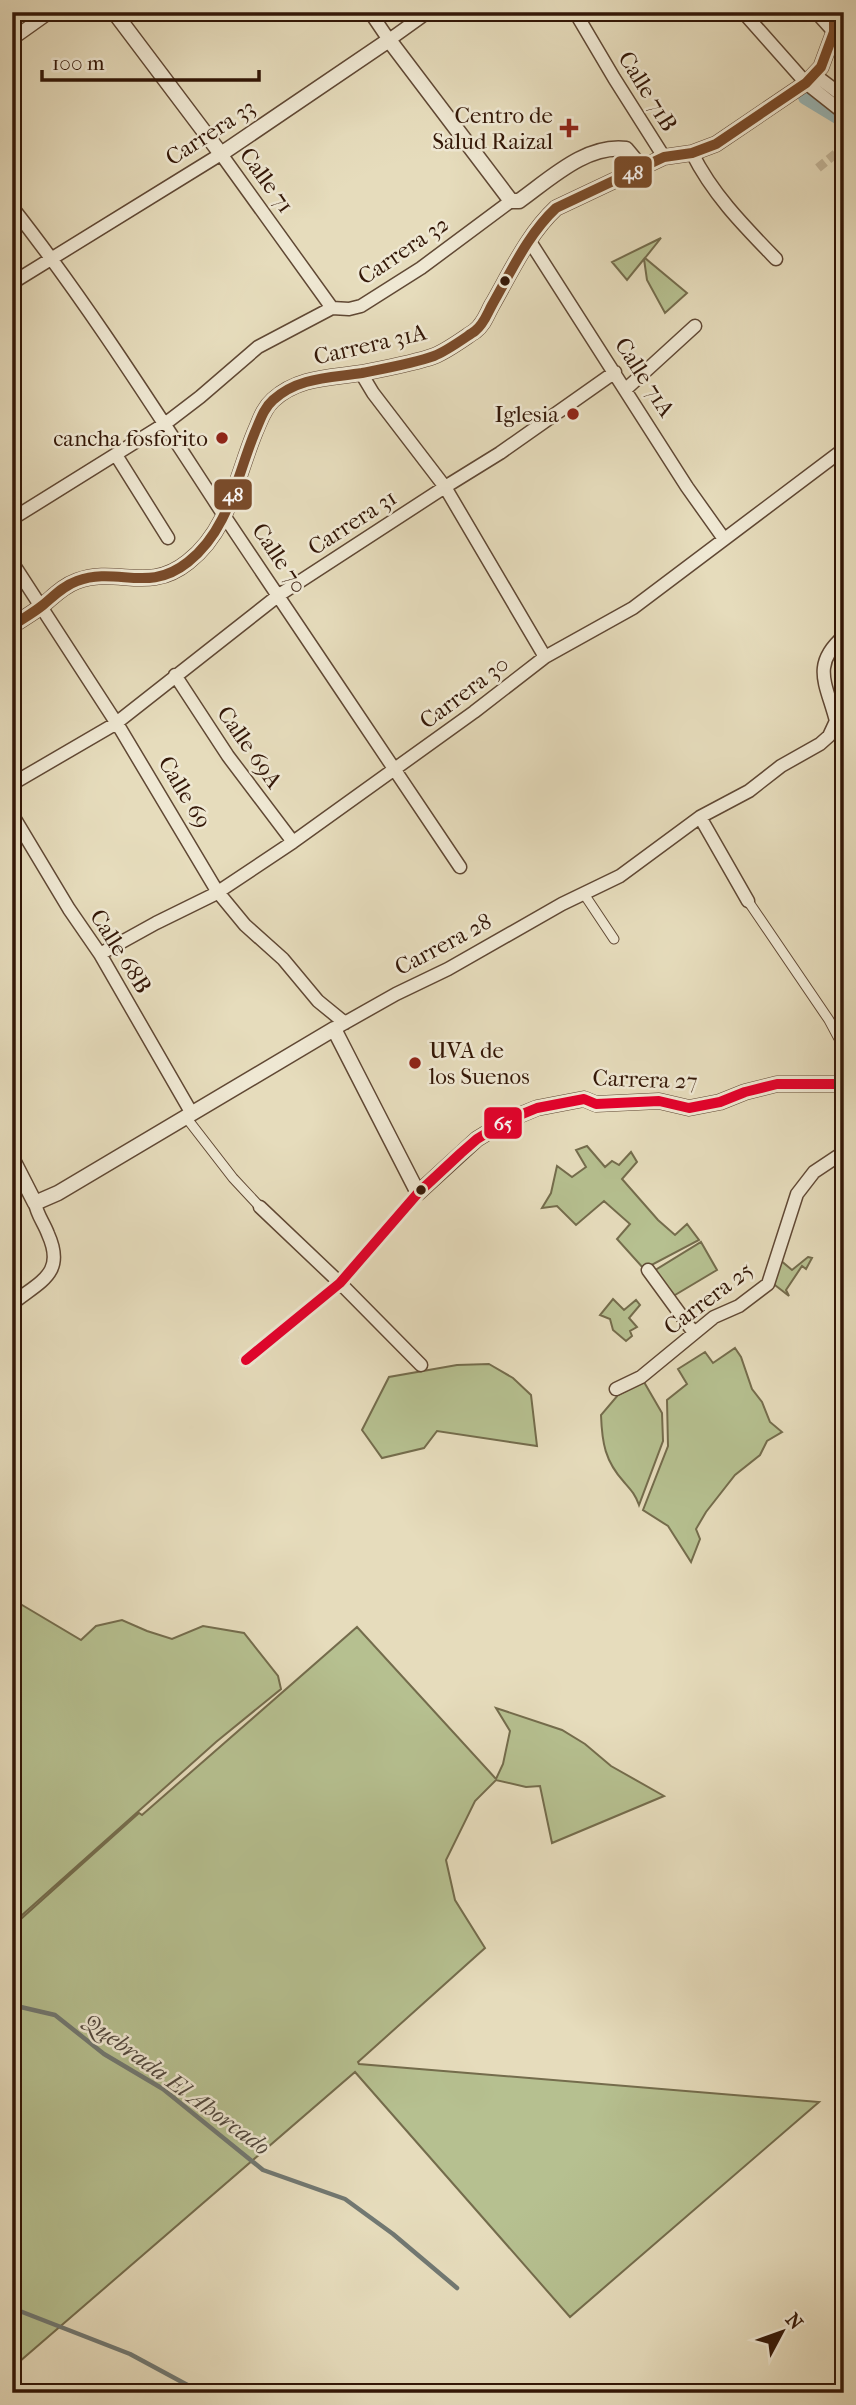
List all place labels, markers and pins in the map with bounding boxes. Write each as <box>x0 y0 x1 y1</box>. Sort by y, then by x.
place label: Centro de Salud Raizal <box>432 102 554 155</box>
marker: Centro de Salud Raizal <box>559 118 579 138</box>
unlabelled marker <box>498 274 512 288</box>
place label: Iglesia <box>494 401 559 428</box>
marker: Iglesia <box>565 406 581 422</box>
place label: cancha fosforito <box>53 425 208 452</box>
marker: cancha fosforito <box>214 430 230 446</box>
place label: UVA de los Suenos <box>428 1037 530 1090</box>
marker: UVA de los Suenos <box>407 1055 423 1071</box>
unlabelled marker <box>414 1183 428 1197</box>

